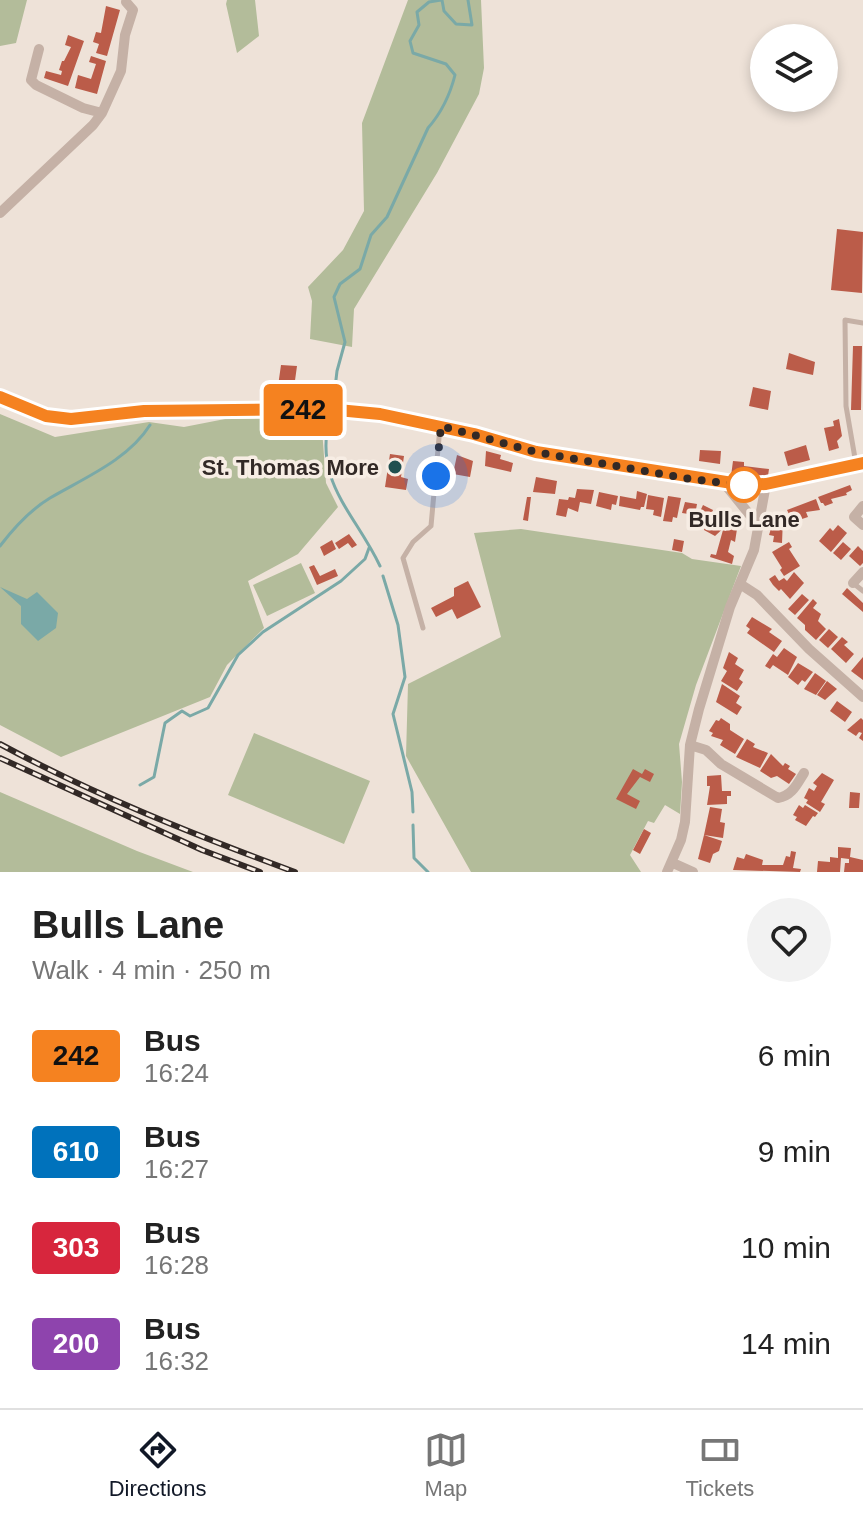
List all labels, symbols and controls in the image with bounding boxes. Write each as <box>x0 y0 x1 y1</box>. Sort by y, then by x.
map controls <box>750 24 838 112</box>
button: layers <box>750 24 838 112</box>
line badge: 242 <box>257 384 349 436</box>
text: 242 <box>280 394 326 425</box>
place label: St. Thomas More <box>202 455 379 480</box>
your location <box>416 456 456 496</box>
marker: St. Thomas More <box>386 458 404 476</box>
marker: Bulls Lane <box>727 468 761 502</box>
place label: Bulls Lane <box>688 507 800 532</box>
button: heart <box>747 898 831 982</box>
text: Bulls Lane <box>32 904 224 946</box>
text: Walk · 4 min · 250 m <box>32 955 271 985</box>
text: Bus <box>144 1024 201 1057</box>
text: 6 min <box>758 1039 831 1072</box>
text: 242 <box>53 1040 99 1071</box>
text: 16:24 <box>144 1058 209 1088</box>
text: Bus <box>144 1120 201 1153</box>
text: 9 min <box>758 1135 831 1168</box>
text: 610 <box>53 1136 99 1167</box>
text: 16:27 <box>144 1154 209 1184</box>
text: Bus <box>144 1216 201 1249</box>
text: 10 min <box>741 1231 831 1264</box>
text: 303 <box>53 1232 99 1263</box>
text: 16:28 <box>144 1250 209 1280</box>
text: Bus <box>144 1312 201 1345</box>
text: 14 min <box>741 1327 831 1360</box>
text: 200 <box>53 1328 99 1359</box>
text: 16:32 <box>144 1346 209 1376</box>
tab: Directions <box>109 1428 207 1502</box>
tab: Map <box>424 1428 468 1502</box>
tab: Tickets <box>685 1428 754 1502</box>

